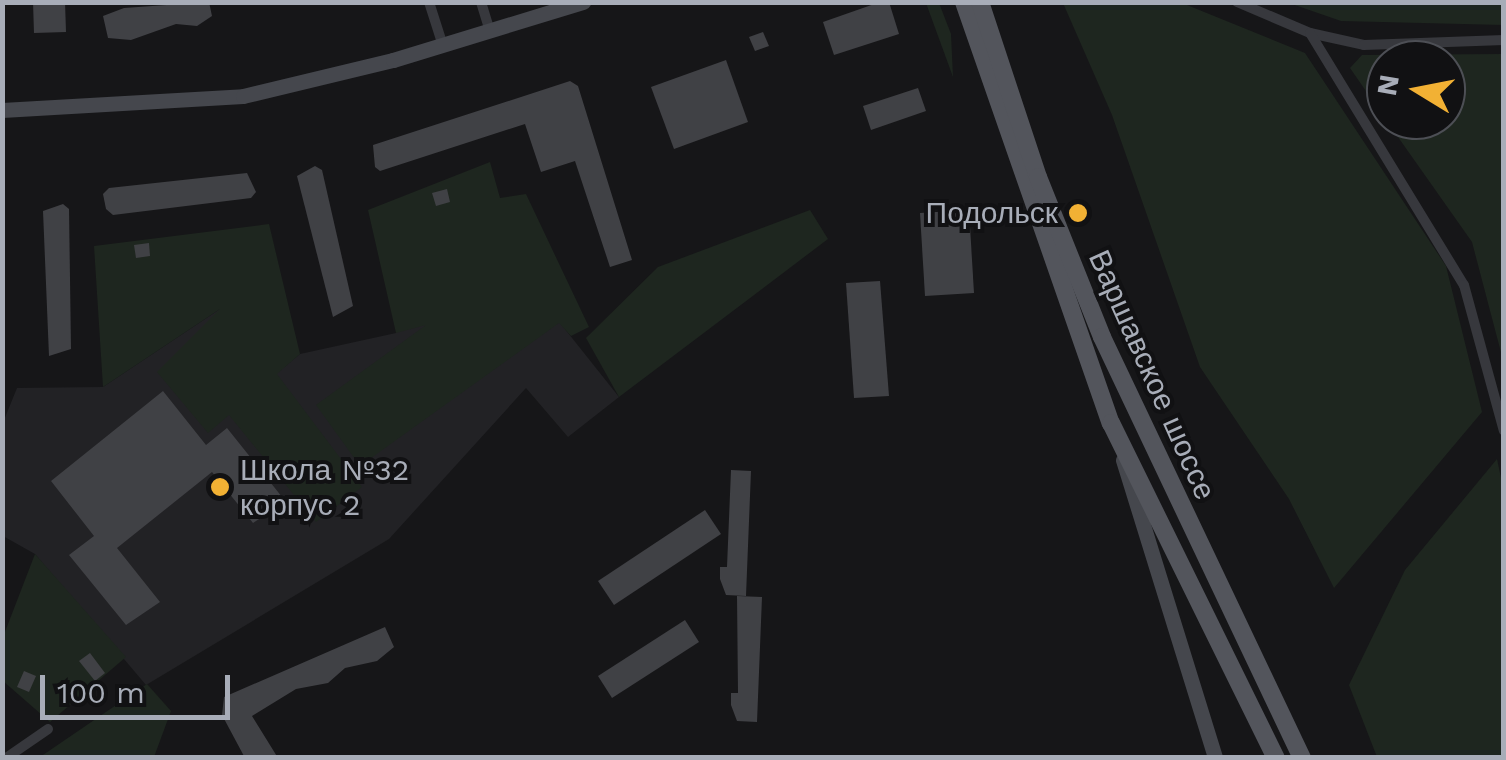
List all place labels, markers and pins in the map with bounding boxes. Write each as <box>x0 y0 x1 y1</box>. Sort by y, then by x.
place label: Подольск <box>926 195 1058 231</box>
marker: Подольск <box>1067 202 1089 224</box>
place label: Школа №32 корпус 2 <box>240 452 409 522</box>
marker: Школа №32 корпус 2 <box>209 476 231 498</box>

